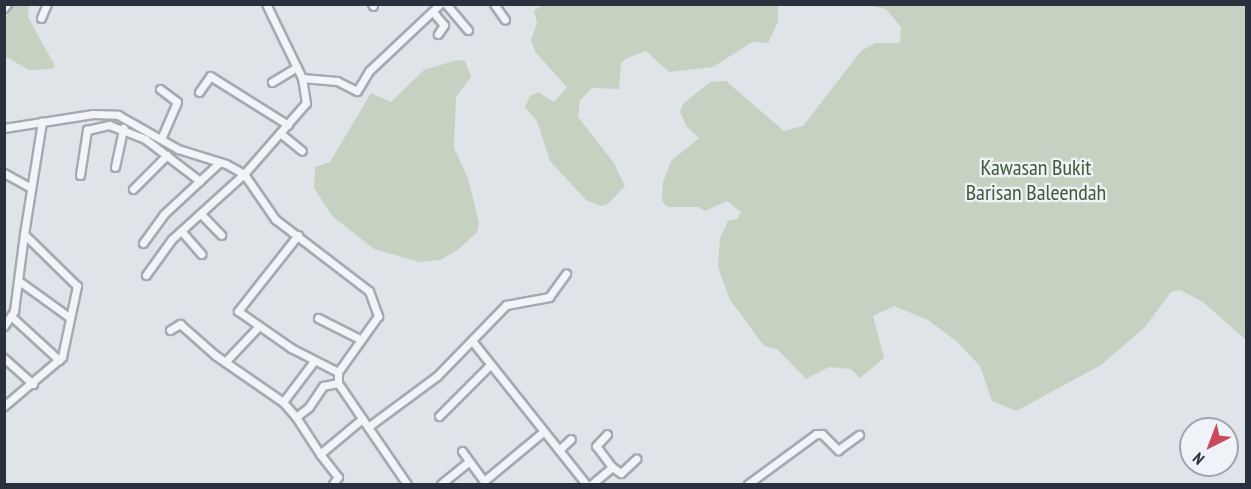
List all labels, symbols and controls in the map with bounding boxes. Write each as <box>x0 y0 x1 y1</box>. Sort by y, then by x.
park label: Kawasan Bukit Barisan Baleendah <box>966 154 1106 206</box>
north arrow <box>1179 417 1239 477</box>
text: N <box>1188 449 1208 469</box>

